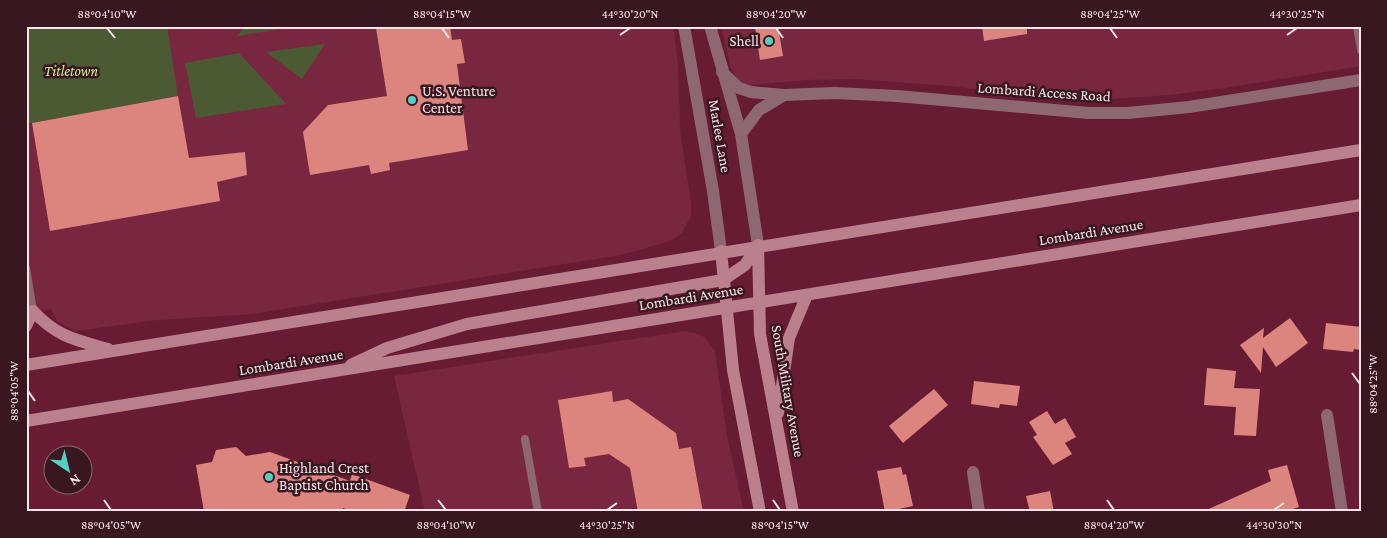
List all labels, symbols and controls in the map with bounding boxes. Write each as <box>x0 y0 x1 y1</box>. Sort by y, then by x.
text: 88°04'10"W <box>78 7 136 21</box>
text: 88°04'15"W <box>413 7 471 21</box>
text: 44°30'20"N <box>602 7 658 21</box>
text: 88°04'20"W <box>746 7 806 21</box>
text: 88°04'25"W <box>1080 7 1140 21</box>
text: 44°30'25"N <box>1269 7 1325 21</box>
place label: Shell <box>729 33 759 49</box>
marker: Shell <box>763 35 775 47</box>
park label: Titletown <box>44 63 98 79</box>
street label: Lombardi Access Road <box>977 79 1111 105</box>
place label: U.S. Venture Center <box>422 83 496 116</box>
marker: U.S. Venture Center <box>406 94 418 106</box>
street label: Marlee Lane <box>706 98 734 174</box>
street label: Lombardi Avenue <box>1038 216 1145 248</box>
street label: Lombardi Avenue <box>638 281 745 313</box>
street label: South Military Avenue <box>768 324 808 459</box>
street label: Lombardi Avenue <box>238 346 345 378</box>
text: 88°04'25"W <box>1366 354 1380 414</box>
text: 88°04'05"W <box>7 361 21 421</box>
north arrow <box>42 446 92 496</box>
place label: Highland Crest Baptist Church <box>279 460 370 494</box>
text: N <box>67 471 84 490</box>
marker: Highland Crest Baptist Church <box>263 471 275 483</box>
text: 88°04'05"W <box>81 518 141 532</box>
text: 88°04'10"W <box>417 518 475 532</box>
text: 44°30'25"N <box>579 518 635 532</box>
text: 88°04'15"W <box>751 518 809 532</box>
text: 88°04'20"W <box>1084 518 1144 532</box>
text: 44°30'30"N <box>1246 518 1302 532</box>

